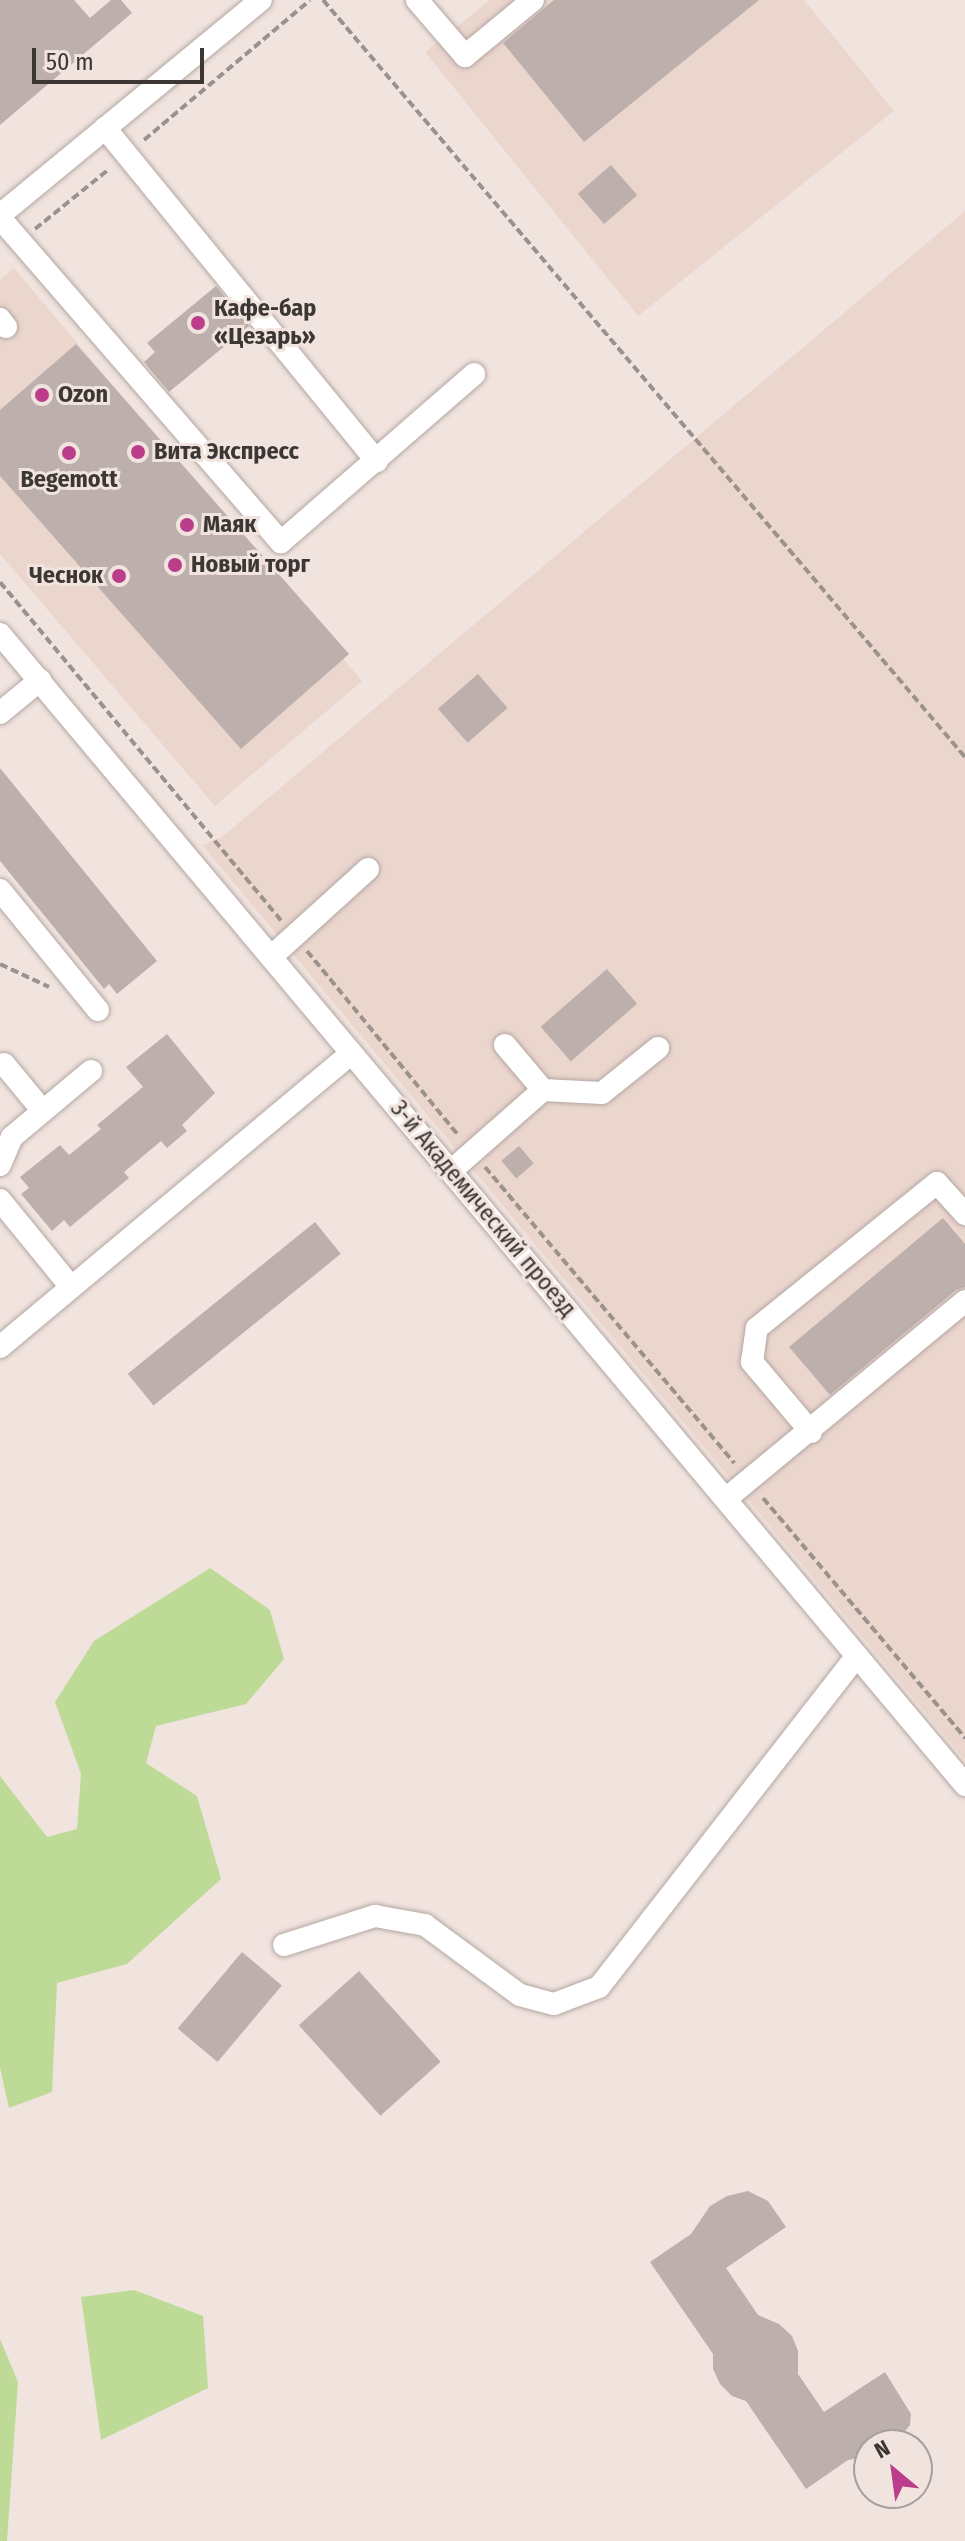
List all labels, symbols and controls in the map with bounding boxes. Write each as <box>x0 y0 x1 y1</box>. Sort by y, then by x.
scale bar <box>36 32 208 82</box>
text: 50 m <box>46 48 94 76</box>
place label: Кафе-бар «Цезарь» <box>214 295 316 351</box>
marker: Кафе-бар «Цезарь» <box>189 314 207 332</box>
place label: Ozon <box>58 381 108 409</box>
marker: Ozon <box>33 386 51 404</box>
place label: Вита Экспресс <box>154 438 299 466</box>
marker: Вита Экспресс <box>129 443 147 461</box>
marker: Begemott <box>60 444 78 462</box>
place label: Begemott <box>20 466 118 494</box>
place label: Маяк <box>203 511 256 539</box>
marker: Маяк <box>178 516 196 534</box>
place label: Новый торг <box>191 551 310 579</box>
marker: Новый торг <box>166 556 184 574</box>
place label: Чеснок <box>29 562 103 590</box>
marker: Чеснок <box>110 567 128 585</box>
street label: 3-й Академический проезд <box>384 1095 582 1323</box>
north arrow <box>853 2429 933 2509</box>
text: N <box>870 2434 894 2464</box>

